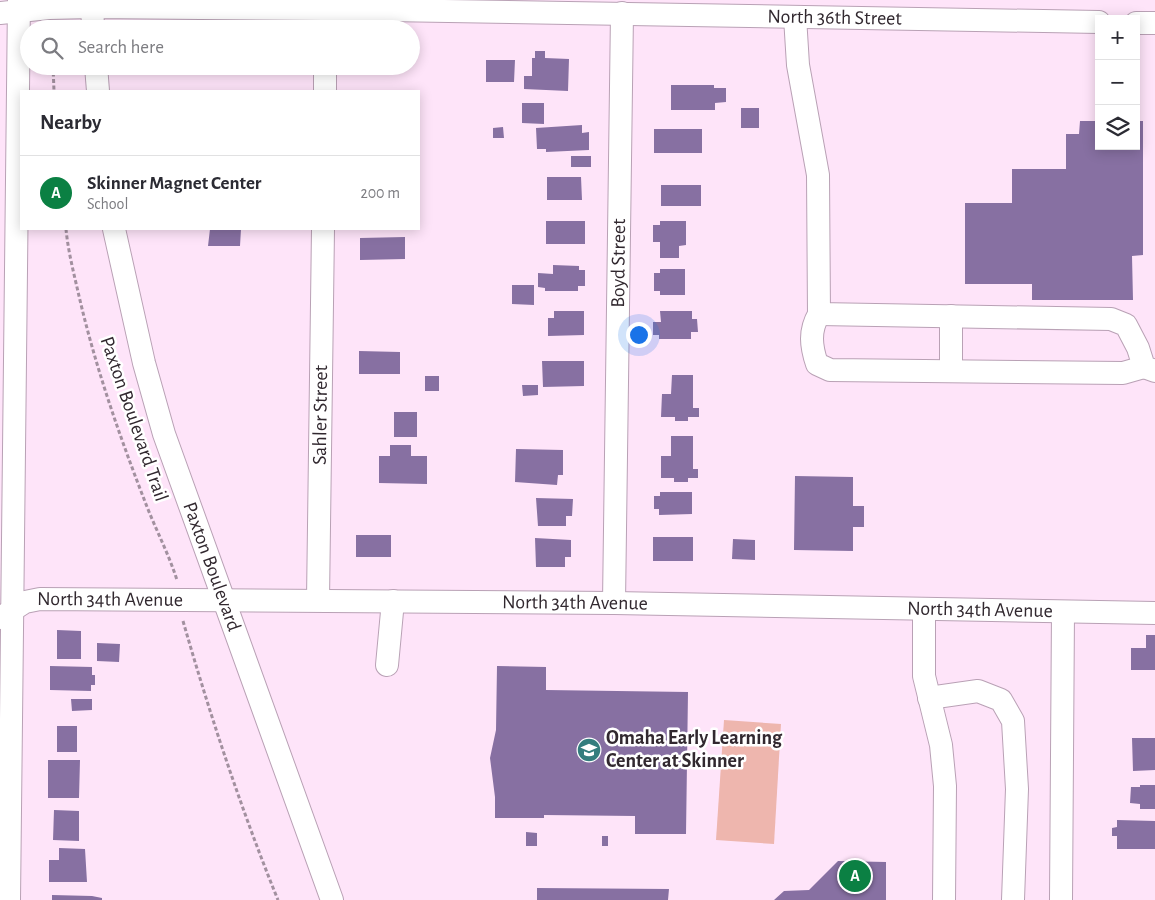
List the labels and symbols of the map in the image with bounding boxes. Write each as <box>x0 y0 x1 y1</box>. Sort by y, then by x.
street label: North 36th Street <box>767 6 903 29</box>
street label: Boyd Street <box>608 218 629 308</box>
your location <box>626 322 652 348</box>
street label: Paxton Boulevard Trail <box>96 334 172 504</box>
street label: Sahler Street <box>310 364 331 465</box>
street label: Paxton Boulevard <box>179 499 244 634</box>
street label: North 34th Avenue <box>37 589 183 610</box>
street label: North 34th Avenue <box>502 592 648 614</box>
street label: North 34th Avenue <box>907 598 1053 621</box>
place label: Omaha Early Learning Center at Skinner <box>606 728 783 771</box>
school or university icon: Omaha Early Learning Center at Skinner <box>576 737 602 763</box>
pin: A <box>839 857 871 895</box>

